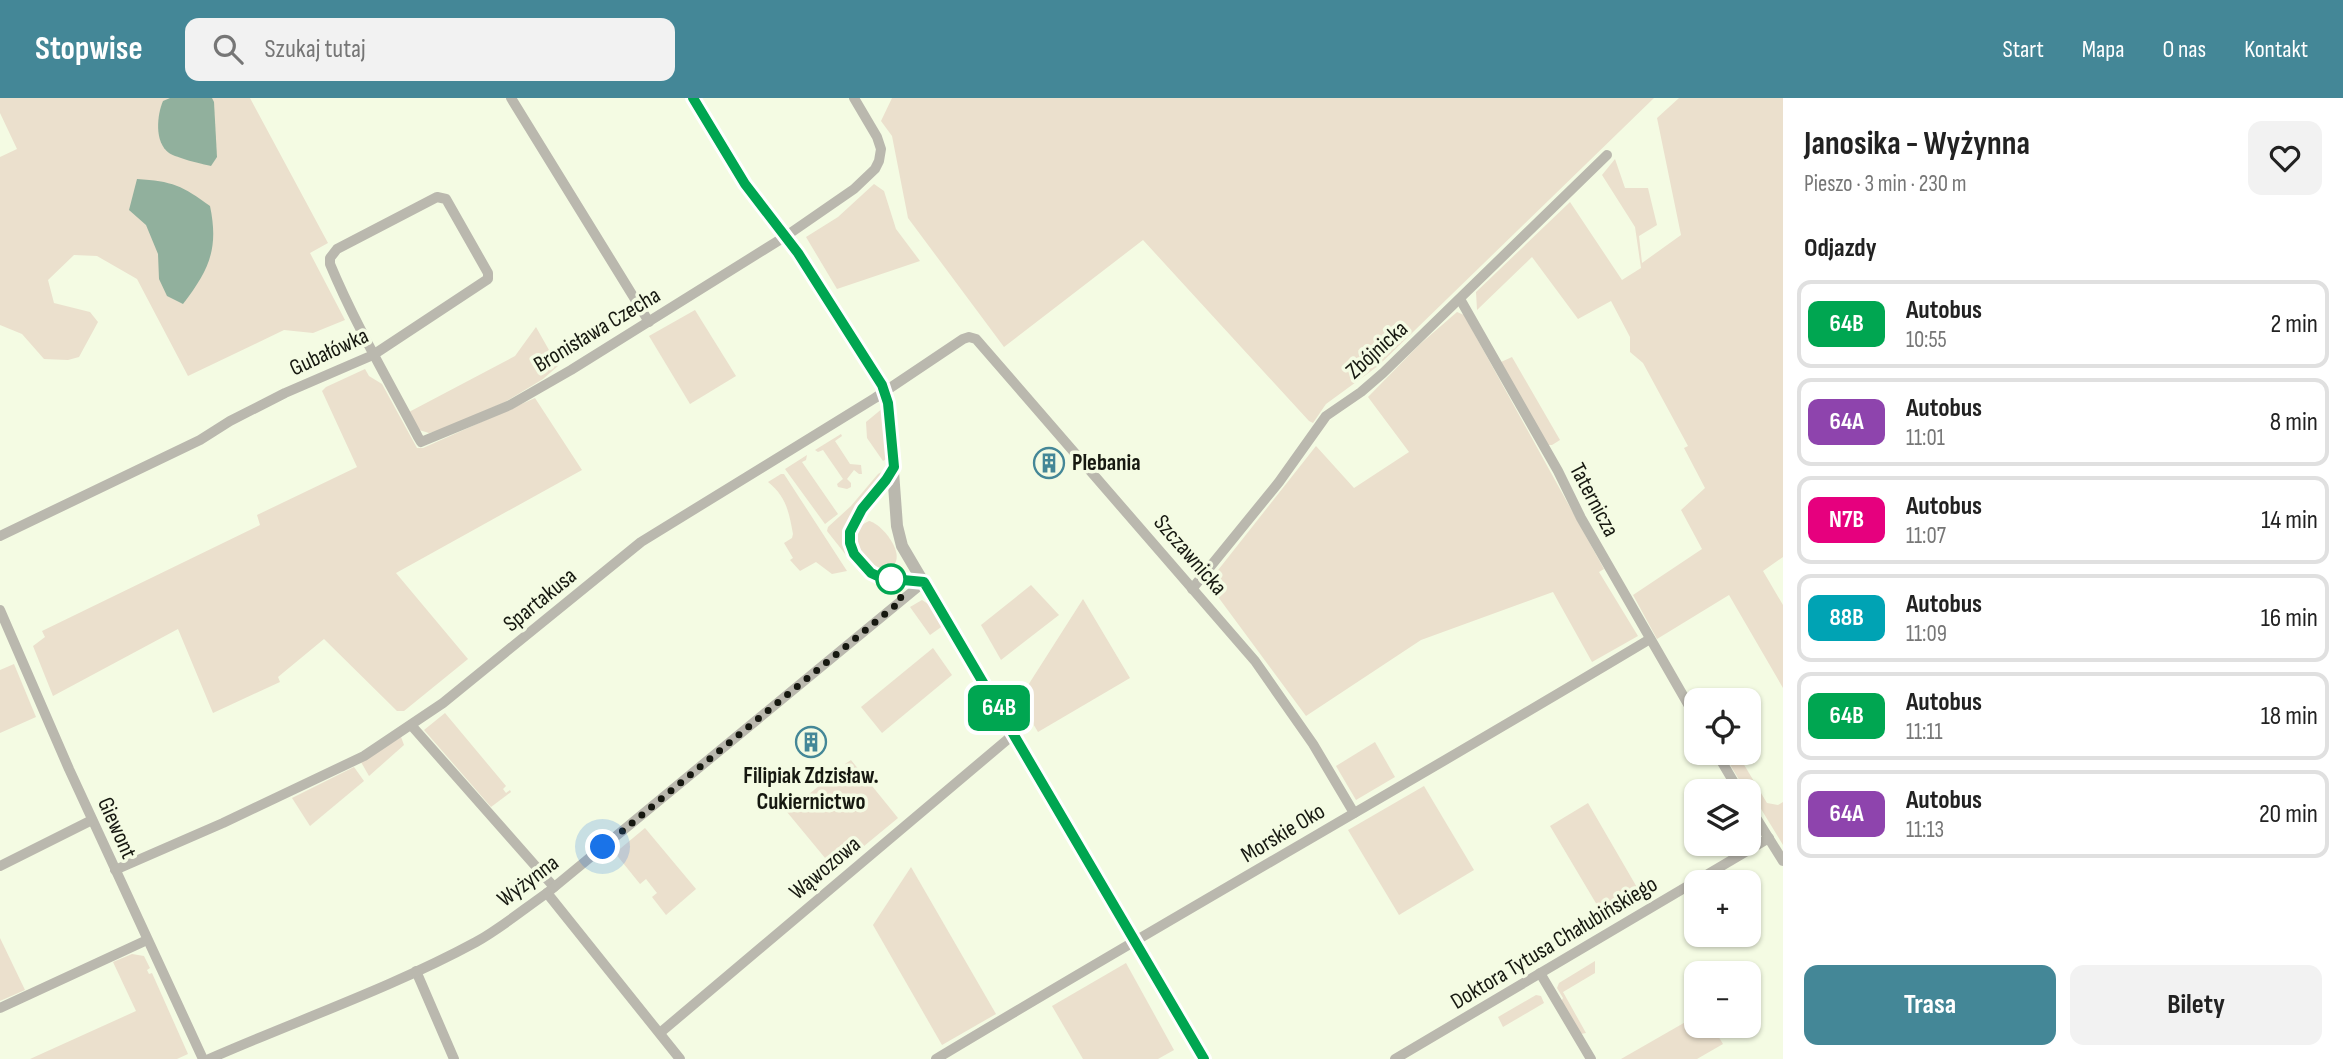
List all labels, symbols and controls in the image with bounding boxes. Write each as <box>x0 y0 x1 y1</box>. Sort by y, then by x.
search box <box>185 18 675 81</box>
text: Stopwise <box>35 29 143 69</box>
icon: search <box>209 30 247 68</box>
text: Szukaj tutaj <box>265 34 366 65</box>
text: Start <box>2003 35 2044 64</box>
text: Mapa <box>2082 35 2124 64</box>
text: O nas <box>2162 35 2206 64</box>
text: Kontakt <box>2244 35 2308 64</box>
button: heart <box>2248 121 2322 195</box>
text: Janosika - Wyżynna <box>1804 124 2030 164</box>
text: Pieszo · 3 min · 230 m <box>1804 170 1966 198</box>
text: Odjazdy <box>1804 233 1876 264</box>
street label: Bronisława Czecha <box>529 281 665 379</box>
text: Autobus <box>1906 295 1982 326</box>
text: 64B <box>1829 309 1864 338</box>
text: 2 min <box>2270 309 2318 340</box>
street label: Zbójnicka <box>1340 315 1414 385</box>
street label: Gubałówka <box>285 322 373 382</box>
text: 10:55 <box>1906 326 1947 354</box>
text: Autobus <box>1906 393 1982 424</box>
text: 64A <box>1829 407 1864 436</box>
text: 8 min <box>2270 407 2318 438</box>
text: 11:01 <box>1906 424 1945 452</box>
building icon: Plebania <box>1032 446 1066 480</box>
place label: Plebania <box>1072 449 1141 477</box>
street label: Taternicza <box>1563 458 1625 542</box>
text: Autobus <box>1906 491 1982 522</box>
text: N7B <box>1829 505 1864 534</box>
text: 14 min <box>2261 505 2318 536</box>
street label: Szczawnicka <box>1147 509 1233 601</box>
text: 11:07 <box>1906 522 1946 550</box>
street label: Spartakusa <box>498 562 582 638</box>
unlabelled marker <box>876 564 906 594</box>
text: Autobus <box>1906 589 1982 620</box>
text: 88B <box>1829 603 1864 632</box>
text: 16 min <box>2261 603 2318 634</box>
text: 11:09 <box>1906 620 1947 648</box>
line badge: 64B <box>959 685 1039 731</box>
text: Autobus <box>1906 687 1982 718</box>
map controls <box>1684 688 1761 1038</box>
button: locate <box>1684 688 1761 765</box>
text: 64B <box>982 693 1016 722</box>
text: 64B <box>1829 701 1864 730</box>
text: 18 min <box>2261 701 2318 732</box>
text: 11:11 <box>1906 718 1943 746</box>
building icon: Filipiak Zdzisław. Cukiernictwo <box>794 725 828 759</box>
place label: Filipiak Zdzisław. Cukiernictwo <box>743 762 879 816</box>
button: layers <box>1684 779 1761 856</box>
text: Autobus <box>1906 785 1982 816</box>
street label: Giewont <box>91 793 143 863</box>
street label: Morskie Oko <box>1236 797 1330 869</box>
text: 64A <box>1829 799 1864 828</box>
text: 20 min <box>2259 799 2318 830</box>
text: 11:13 <box>1906 816 1944 844</box>
your location <box>585 829 620 864</box>
street label: Wąwozowa <box>784 830 866 906</box>
street label: Wyżynna <box>492 849 564 913</box>
street label: Doktora Tytusa Chałubińskiego <box>1446 870 1662 1016</box>
button: + <box>1684 870 1761 947</box>
button: − <box>1684 961 1761 1038</box>
button: Trasa <box>1804 965 2056 1045</box>
button: Bilety <box>2070 965 2322 1045</box>

